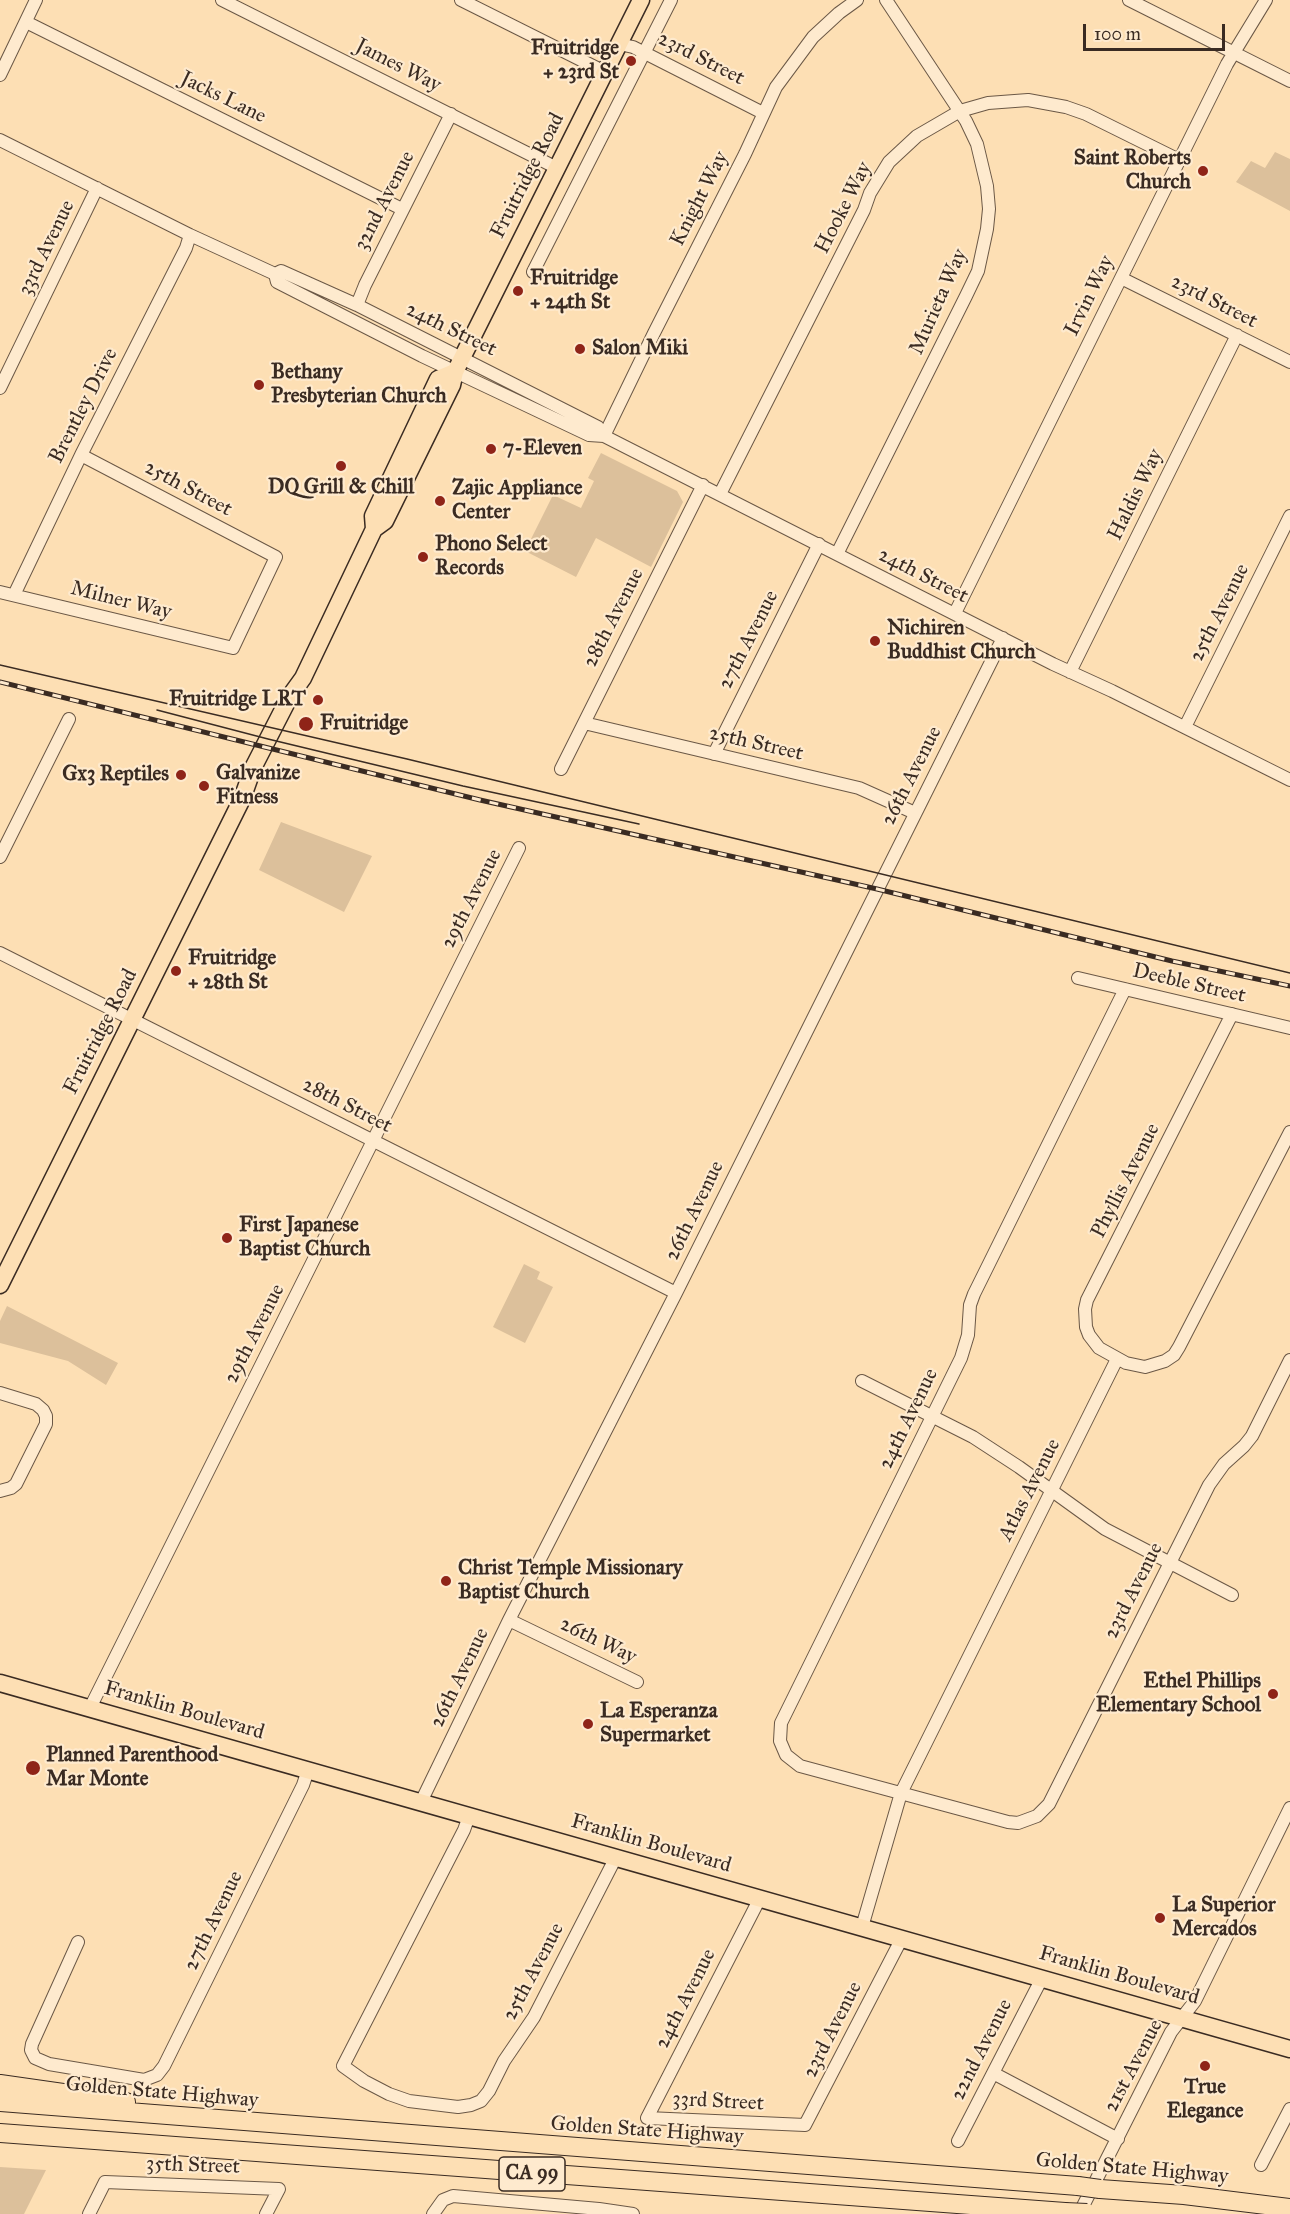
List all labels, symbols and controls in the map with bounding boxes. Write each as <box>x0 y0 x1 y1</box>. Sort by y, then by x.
scale bar <box>1086 12 1228 50</box>
text: 100 m <box>1094 23 1141 45</box>
street label: 23rd Street <box>654 26 748 92</box>
street label: James Way <box>351 34 445 98</box>
place label: Fruitridge + 23rd St <box>531 36 619 86</box>
marker: Fruitridge + 23rd St <box>624 54 638 68</box>
street label: Jacks Lane <box>176 66 270 130</box>
street label: Fruitridge Road <box>486 109 570 243</box>
place label: Saint Roberts Church <box>1074 146 1191 196</box>
street label: 32nd Avenue <box>349 147 421 255</box>
street label: Knight Way <box>665 148 735 250</box>
street label: Hooke Way <box>810 158 878 258</box>
marker: Saint Roberts Church <box>1196 164 1210 178</box>
street label: 33rd Avenue <box>13 196 81 300</box>
street label: Murieta Way <box>904 245 974 359</box>
street label: Irvin Way <box>1060 252 1120 340</box>
place label: Fruitridge + 24th St <box>530 266 618 316</box>
street label: 23rd Street <box>1167 269 1261 335</box>
marker: Fruitridge + 24th St <box>511 284 525 298</box>
street label: 24th Street <box>402 297 500 363</box>
place label: Salon Miki <box>592 336 688 362</box>
marker: Salon Miki <box>573 342 587 356</box>
street label: Brentley Drive <box>44 344 124 468</box>
place label: Bethany Presbyterian Church <box>271 360 447 410</box>
marker: Bethany Presbyterian Church <box>252 378 266 392</box>
place label: 7-Eleven <box>503 436 582 462</box>
marker: 7-Eleven <box>484 442 498 456</box>
street label: Haldis Way <box>1103 445 1169 545</box>
street label: 25th Street <box>140 455 236 523</box>
marker: DQ Grill & Chill <box>334 459 348 473</box>
place label: DQ Grill & Chill <box>268 475 414 501</box>
place label: Zajic Appliance Center <box>452 476 582 526</box>
marker: Zajic Appliance Center <box>433 494 447 508</box>
place label: Phono Select Records <box>435 532 547 582</box>
street label: 24th Street <box>874 543 972 609</box>
marker: Phono Select Records <box>416 550 430 564</box>
street label: 25th Avenue <box>1185 560 1255 666</box>
street label: 28th Avenue <box>578 564 650 672</box>
street label: Milner Way <box>68 576 174 626</box>
street label: 27th Avenue <box>713 586 785 694</box>
place label: Nichiren Buddhist Church <box>887 616 1036 666</box>
marker: Nichiren Buddhist Church <box>868 634 882 648</box>
place label: Fruitridge LRT <box>169 687 306 713</box>
marker: Fruitridge LRT <box>311 693 325 707</box>
place label: Fruitridge <box>320 711 408 737</box>
marker: Fruitridge <box>297 715 315 733</box>
street label: 25th Street <box>707 721 805 767</box>
street label: 26th Avenue <box>876 722 948 830</box>
place label: Galvanize Fitness <box>216 761 300 811</box>
place label: Gx3 Reptiles <box>62 762 169 788</box>
marker: Gx3 Reptiles <box>174 768 188 782</box>
marker: Galvanize Fitness <box>197 779 211 793</box>
street label: 29th Avenue <box>436 845 508 953</box>
place label: Fruitridge + 28th St <box>188 946 276 996</box>
street label: Deeble Street <box>1130 959 1248 1009</box>
marker: Fruitridge + 28th St <box>169 964 183 978</box>
street label: Fruitridge Road <box>59 965 143 1099</box>
street label: 28th Street <box>298 1073 396 1139</box>
street label: Phyllis Avenue <box>1086 1119 1166 1243</box>
street label: 26th Avenue <box>660 1157 730 1265</box>
place label: First Japanese Baptist Church <box>239 1213 370 1263</box>
marker: First Japanese Baptist Church <box>220 1231 234 1245</box>
street label: 29th Avenue <box>219 1280 291 1388</box>
street label: 24th Avenue <box>874 1365 944 1473</box>
street label: Atlas Avenue <box>994 1435 1066 1545</box>
street label: 23rd Avenue <box>1099 1539 1169 1643</box>
place label: Christ Temple Missionary Baptist Church <box>458 1556 683 1606</box>
marker: Christ Temple Missionary Baptist Church <box>439 1574 453 1588</box>
street label: 26th Way <box>556 1612 640 1670</box>
street label: 26th Avenue <box>425 1624 495 1732</box>
place label: Ethel Phillips Elementary School <box>1096 1669 1261 1719</box>
street label: Franklin Boulevard <box>101 1676 267 1746</box>
marker: Ethel Phillips Elementary School <box>1266 1687 1280 1701</box>
place label: La Esperanza Supermarket <box>600 1699 718 1749</box>
marker: La Esperanza Supermarket <box>581 1717 595 1731</box>
place label: Planned Parenthood Mar Monte <box>46 1743 218 1793</box>
marker: Planned Parenthood Mar Monte <box>24 1759 42 1777</box>
street label: Franklin Boulevard <box>568 1809 734 1879</box>
street label: 27th Avenue <box>179 1867 249 1975</box>
place label: La Superior Mercados <box>1172 1893 1276 1943</box>
marker: La Superior Mercados <box>1153 1911 1167 1925</box>
street label: 25th Avenue <box>498 1919 570 2025</box>
street label: Franklin Boulevard <box>1036 1941 1202 2011</box>
street label: 24th Avenue <box>650 1945 722 2053</box>
street label: 23rd Avenue <box>798 1978 868 2082</box>
street label: 22nd Avenue <box>946 1995 1018 2105</box>
street label: 21st Avenue <box>1099 2015 1169 2117</box>
marker: True Elegance <box>1198 2059 1212 2073</box>
street label: Golden State Highway <box>65 2072 259 2114</box>
place label: True Elegance <box>1166 2075 1244 2125</box>
street label: 33rd Street <box>671 2087 765 2117</box>
street label: Golden State Highway <box>550 2112 744 2150</box>
street label: Golden State Highway <box>1035 2148 1229 2190</box>
street label: 35th Street <box>146 2152 240 2180</box>
road number: CA 99 <box>499 2157 565 2191</box>

